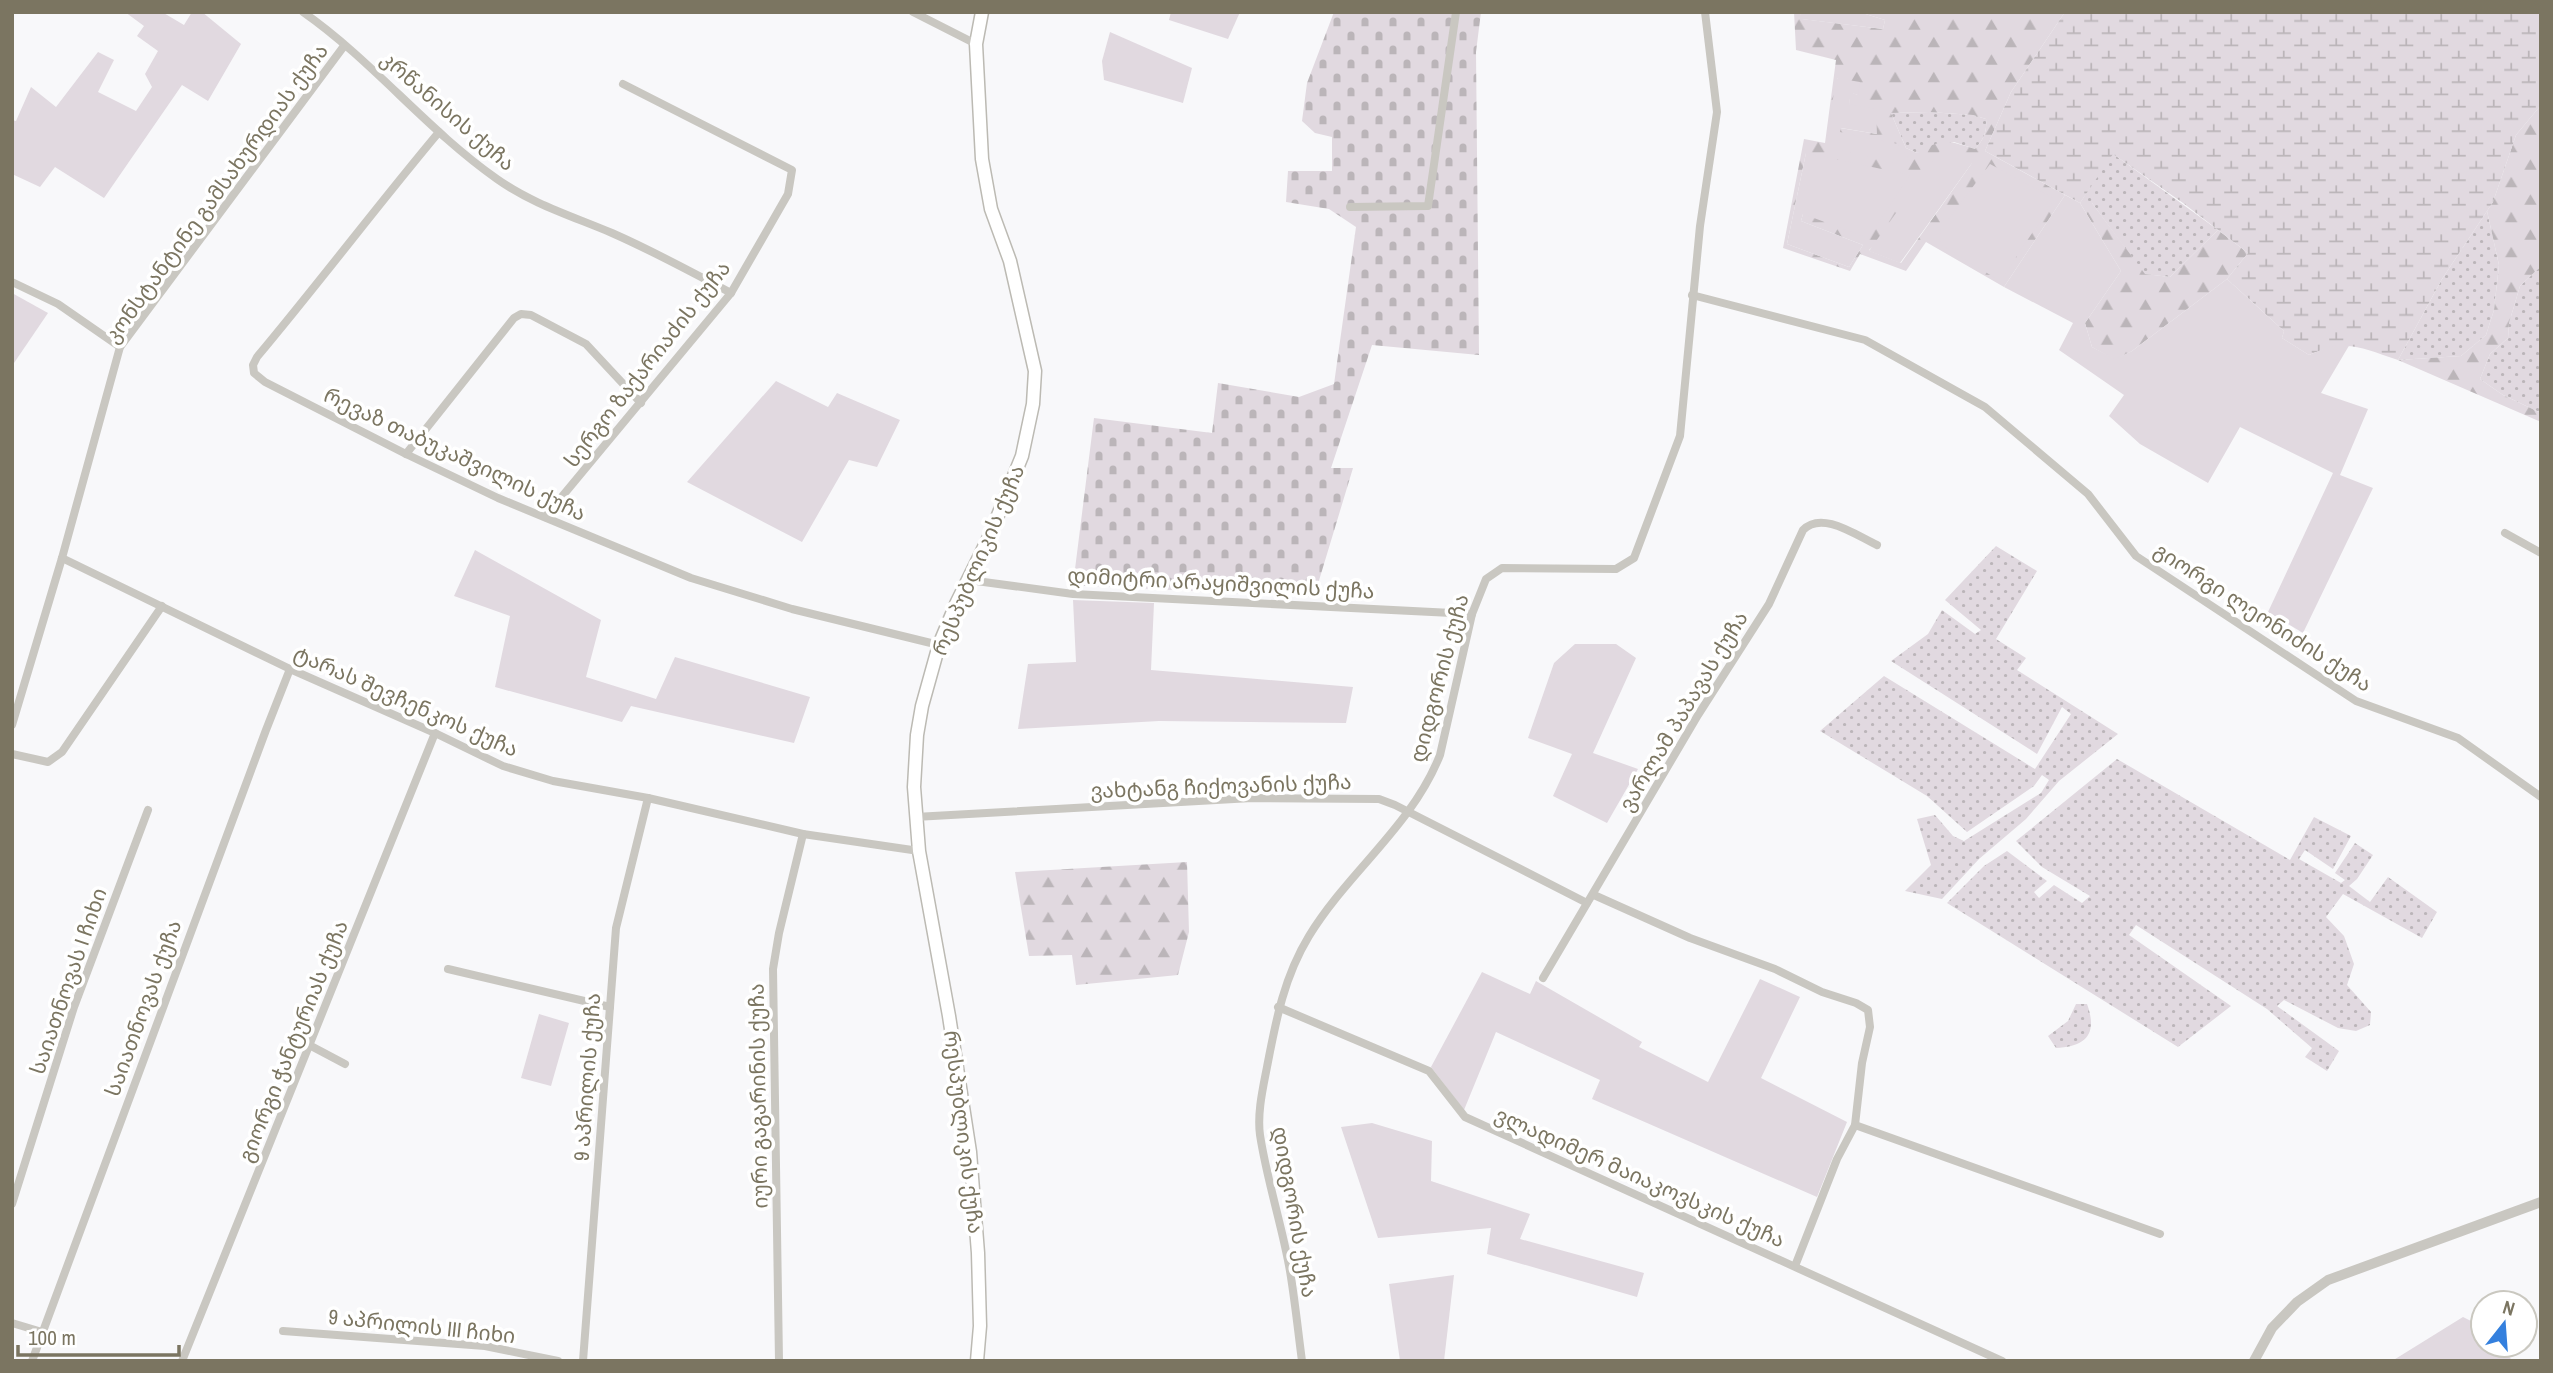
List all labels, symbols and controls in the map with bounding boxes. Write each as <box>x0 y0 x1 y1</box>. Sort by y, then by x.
street label: კონსტანტინე გამსახურდიას ქუჩა <box>97 37 335 349</box>
street label: კრწანისის ქუჩა <box>375 45 521 177</box>
street label: სერგო ზაქარიაძის ქუჩა <box>557 255 737 473</box>
street label: რევაზ თაბუკაშვილის ქუჩა <box>319 380 591 528</box>
street label: რესპუბლიკის ქუჩა <box>925 460 1031 660</box>
street label: გიორგი ლეონიძის ქუჩა <box>2148 536 2378 698</box>
street label: დიმიტრი არაყიშვილის ქუჩა <box>1067 560 1375 606</box>
street label: დიდგორის ქუჩა <box>1403 591 1475 765</box>
street label: ვარლამ პაპავას ქუჩა <box>1612 606 1754 816</box>
street label: ტარას შევჩენკოს ქუჩა <box>289 638 523 764</box>
street label: ვახტანგ ჩიქოვანის ქუჩა <box>1090 767 1352 805</box>
street label: საიათნოვას I ჩიხი <box>22 884 114 1078</box>
street label: საიათნოვას ქუჩა <box>98 916 188 1100</box>
street label: გიორგი ჭანტურიას ქუჩა <box>231 916 355 1166</box>
street label: იური გაგარინის ქუჩა <box>742 983 774 1209</box>
street label: 9 აპრილის ქუჩა <box>567 992 607 1162</box>
street label: რესპუბლიკის ქუჩა <box>937 1029 991 1235</box>
street label: ვლადიმერ მაიაკოვსკის ქუჩა <box>1490 1100 1790 1254</box>
street label: დიდგორის ქუჩა <box>1266 1124 1324 1300</box>
north arrow <box>2469 1289 2539 1359</box>
text: N <box>2500 1294 2518 1322</box>
street label: 9 აპრილის III ჩიხი <box>327 1302 517 1350</box>
scale bar <box>18 1314 178 1358</box>
text: 100 m <box>28 1323 76 1352</box>

